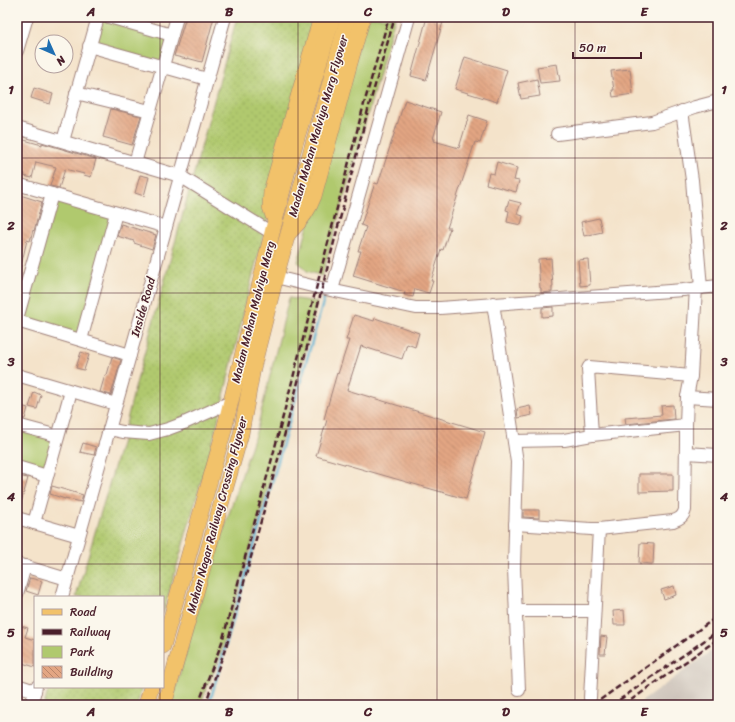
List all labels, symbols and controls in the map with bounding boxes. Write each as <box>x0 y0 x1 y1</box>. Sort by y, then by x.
text: A <box>86 0 95 23</box>
text: B <box>225 0 234 23</box>
text: C <box>363 0 373 23</box>
text: D <box>502 0 510 23</box>
text: E <box>640 0 649 23</box>
street label: Madan Mohan Malviya Marg Flyover <box>281 32 355 219</box>
north arrow <box>34 34 74 74</box>
scale bar <box>573 34 641 60</box>
text: 50 m <box>579 37 606 59</box>
text: N <box>51 51 71 70</box>
text: 1 <box>8 78 14 101</box>
text: 1 <box>721 78 727 101</box>
text: 2 <box>6 214 15 237</box>
text: 2 <box>719 214 728 237</box>
street label: Madan Mohan Malviya Marg <box>225 238 281 386</box>
street label: Inside Road <box>124 273 162 340</box>
text: 3 <box>6 350 15 373</box>
text: 3 <box>719 350 728 373</box>
street label: Mohan Nagar Railway Crossing Flyover <box>180 413 254 616</box>
text: 4 <box>6 485 16 508</box>
text: 4 <box>719 485 729 508</box>
legend <box>34 596 164 688</box>
text: Road <box>70 601 97 623</box>
text: 5 <box>7 621 15 644</box>
text: Railway <box>70 621 111 643</box>
text: 5 <box>720 621 728 644</box>
text: Park <box>70 641 95 663</box>
text: Building <box>70 661 113 683</box>
text: A <box>86 700 95 722</box>
text: B <box>225 700 234 722</box>
text: C <box>363 700 373 722</box>
text: D <box>502 700 510 722</box>
text: E <box>640 700 649 722</box>

